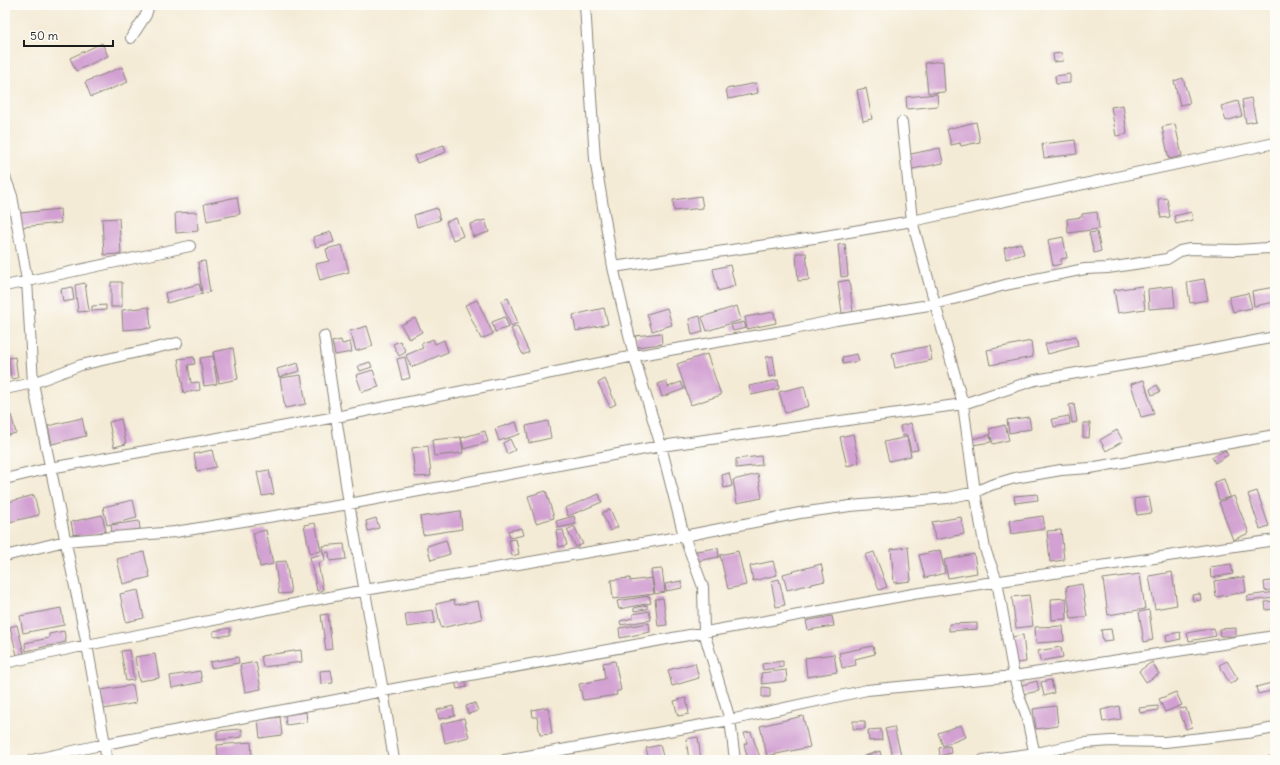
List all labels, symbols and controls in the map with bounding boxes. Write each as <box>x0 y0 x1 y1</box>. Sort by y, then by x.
scale bar <box>24 22 113 48</box>
text: 50 m <box>30 28 59 43</box>

